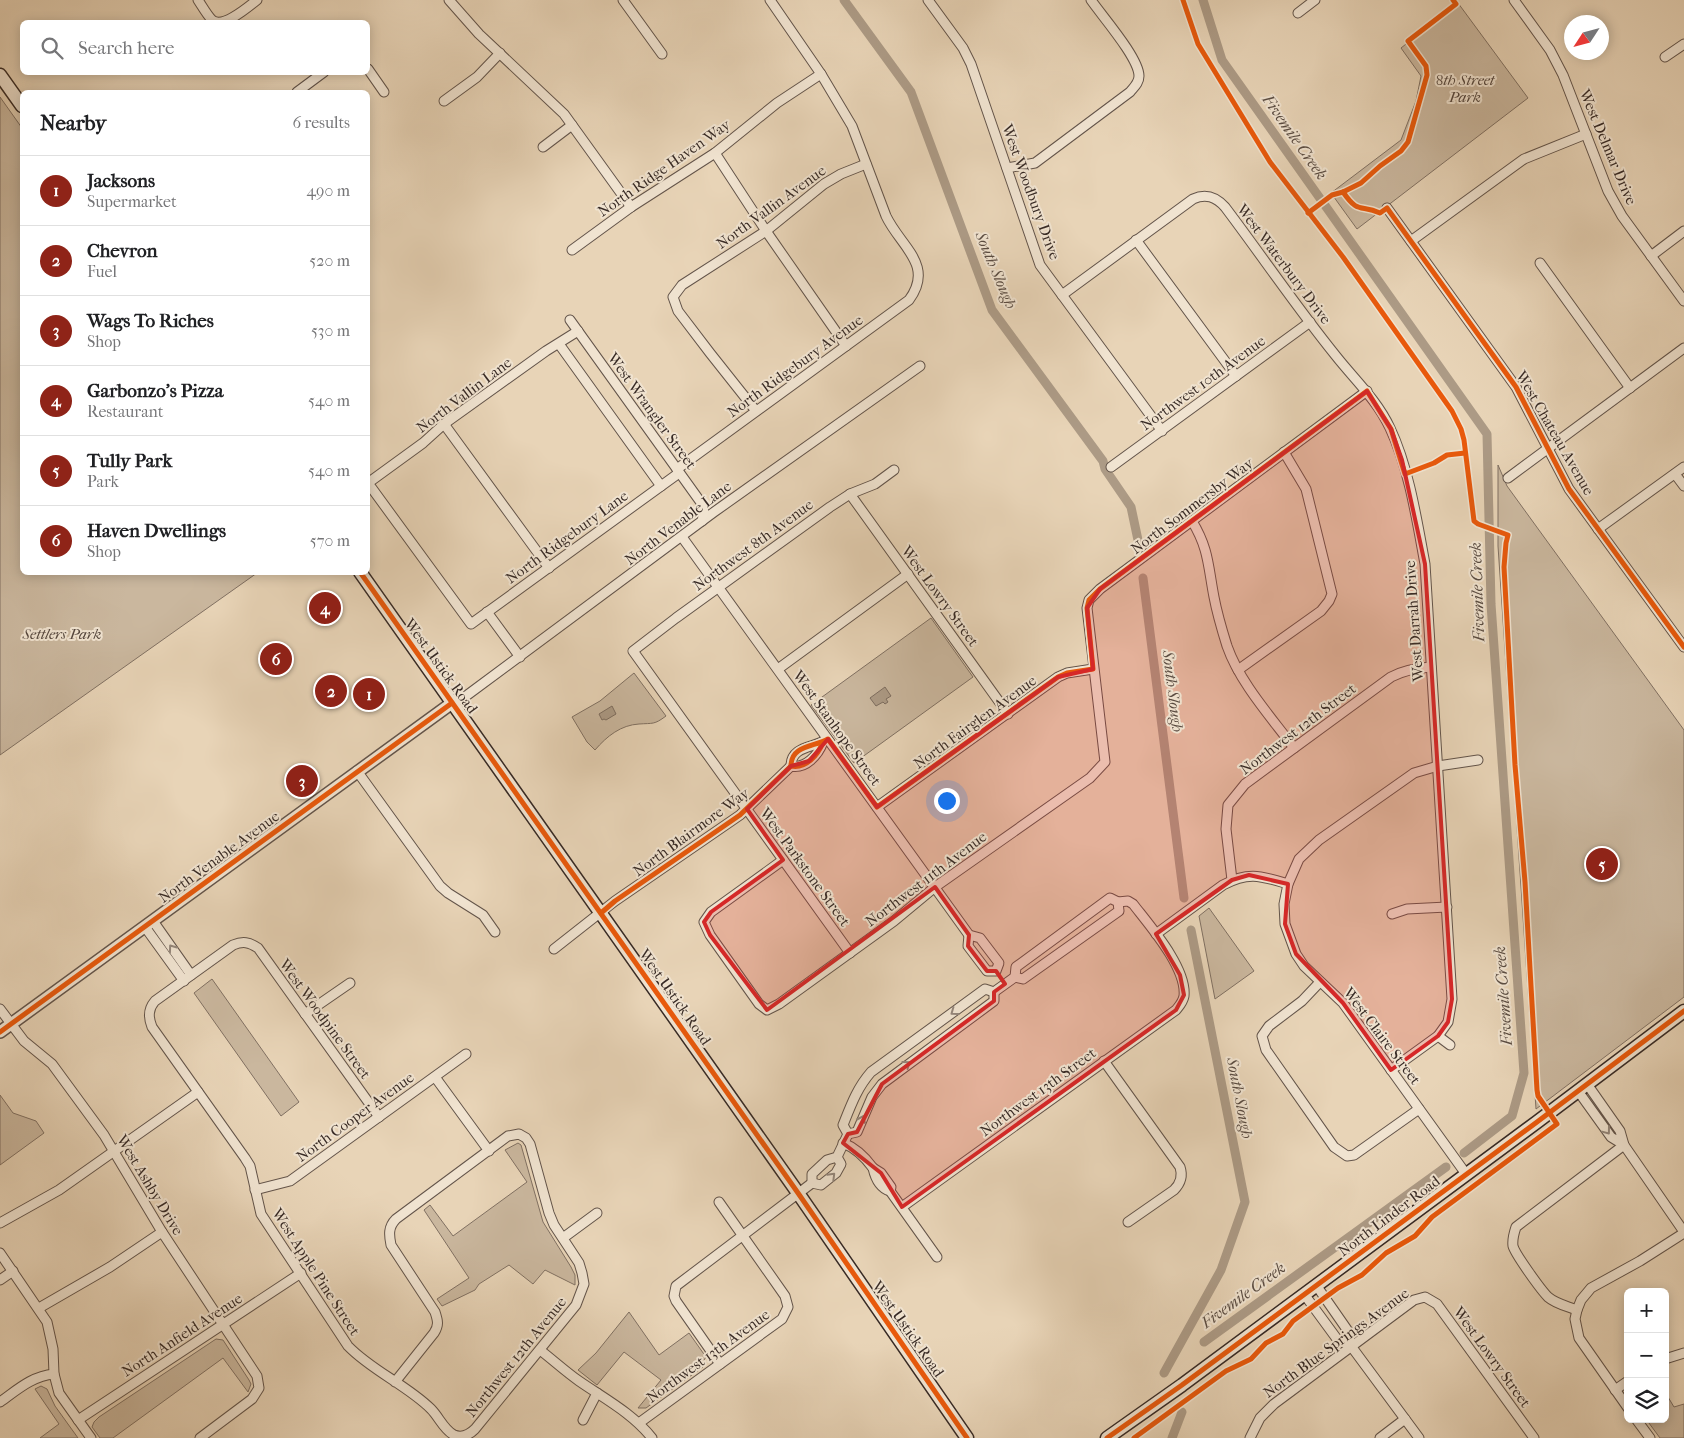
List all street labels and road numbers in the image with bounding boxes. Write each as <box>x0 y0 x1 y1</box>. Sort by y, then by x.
street label: West Delmar Drive <box>1575 86 1641 208</box>
street label: North Ridge Haven Way <box>594 115 735 221</box>
street label: West Woodbury Drive <box>998 121 1064 263</box>
street label: North Vallin Avenue <box>713 161 830 253</box>
street label: West Waterbury Drive <box>1232 200 1335 328</box>
street label: North Ridgebury Avenue <box>724 310 867 421</box>
street label: Northwest 10th Avenue <box>1137 331 1269 434</box>
street label: West Wrangler Street <box>603 348 701 473</box>
street label: North Vallin Lane <box>413 353 516 437</box>
street label: West Chateau Avenue <box>1512 367 1598 499</box>
street label: North Sommersby Way <box>1127 453 1258 558</box>
street label: North Venable Lane <box>621 477 735 569</box>
street label: North Ridgebury Lane <box>502 486 632 587</box>
street label: Northwest 8th Avenue <box>690 495 817 595</box>
street label: West Lowry Street <box>897 541 983 650</box>
street label: West Darrah Drive <box>1401 559 1427 683</box>
street label: West Ustick Road <box>400 614 482 718</box>
street label: West Stanhope Street <box>788 666 885 790</box>
street label: North Fairglen Avenue <box>910 671 1040 773</box>
street label: Northwest 12th Street <box>1236 679 1360 778</box>
street label: North Blairmore Way <box>630 783 753 880</box>
street label: West Parkstone Street <box>755 803 854 930</box>
street label: North Venable Avenue <box>155 807 283 907</box>
street label: Northwest 11th Avenue <box>862 827 991 930</box>
street label: West Ustick Road <box>635 945 715 1049</box>
street label: West Woodpine Street <box>275 955 375 1083</box>
street label: West Claire Street <box>1339 983 1425 1089</box>
street label: Northwest 13th Street <box>976 1043 1100 1140</box>
street label: North Cooper Avenue <box>293 1068 418 1166</box>
street label: West Ashby Drive <box>112 1131 187 1239</box>
street label: North Linder Road <box>1335 1171 1444 1260</box>
street label: West Apple Pine Street <box>268 1204 364 1340</box>
street label: West Ustick Road <box>868 1277 948 1381</box>
street label: North Blue Springs Avenue <box>1260 1284 1413 1402</box>
street label: North Anfield Avenue <box>118 1289 246 1381</box>
street label: Northwest 12th Avenue <box>462 1293 570 1421</box>
street label: West Lowry Street <box>1449 1302 1535 1411</box>
street label: Northwest 13th Avenue <box>643 1305 774 1407</box>

